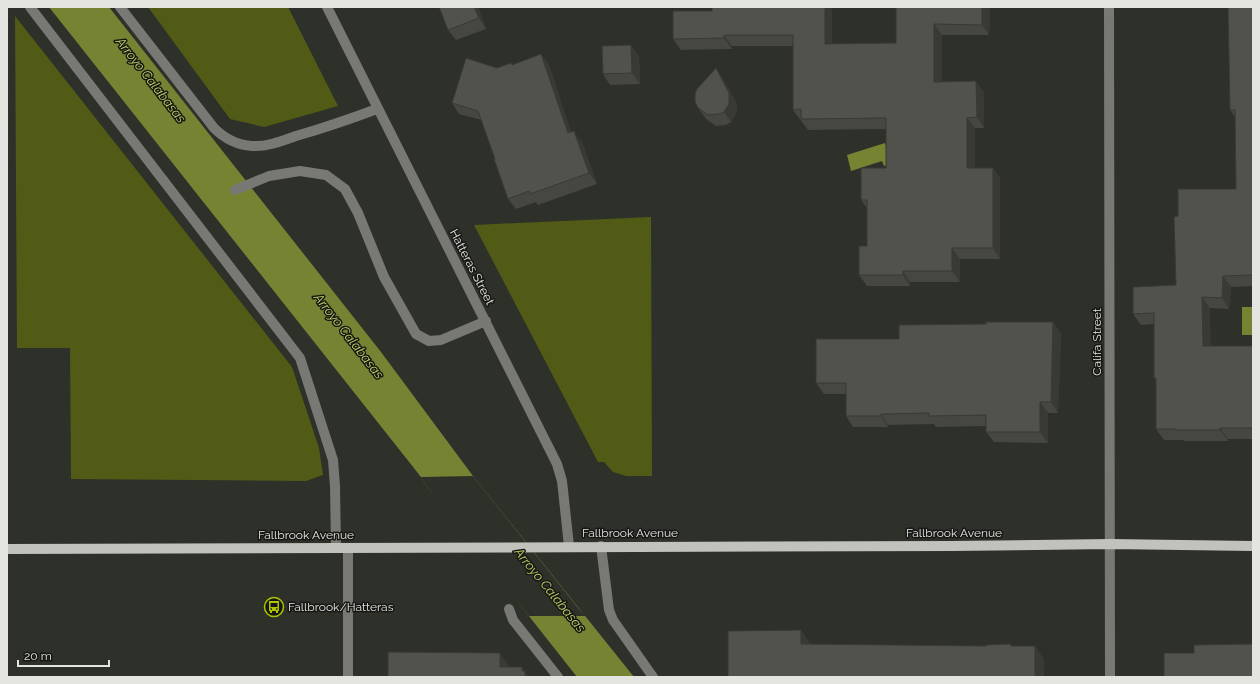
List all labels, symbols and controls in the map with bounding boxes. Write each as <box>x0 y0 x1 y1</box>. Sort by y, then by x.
water label: Arroyo Calabasas <box>112 34 189 126</box>
street label: Hatteras Street <box>447 227 497 307</box>
water label: Arroyo Calabasas <box>310 290 387 382</box>
street label: Califa Street <box>1090 308 1104 376</box>
street label: Fallbrook Avenue <box>582 526 678 540</box>
street label: Fallbrook Avenue <box>906 526 1002 540</box>
street label: Fallbrook Avenue <box>258 528 354 542</box>
water label: Arroyo Calabasas <box>511 544 589 635</box>
bus stop icon: Fallbrook/Hatteras <box>263 596 285 618</box>
place label: Fallbrook/Hatteras <box>288 600 394 614</box>
scale bar <box>18 642 109 668</box>
text: 20 m <box>24 649 52 663</box>

